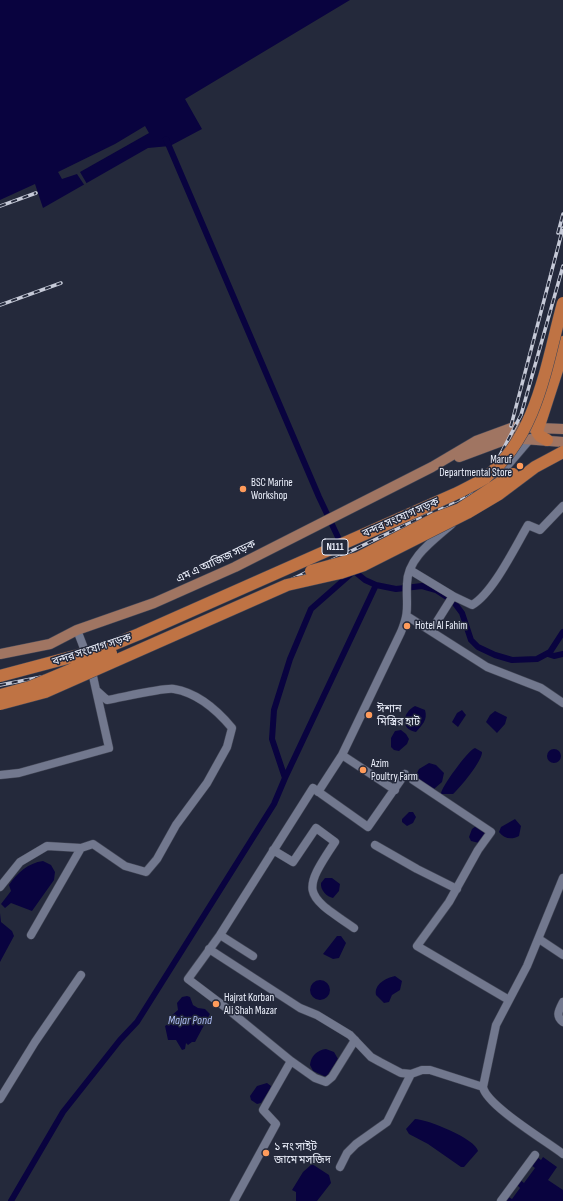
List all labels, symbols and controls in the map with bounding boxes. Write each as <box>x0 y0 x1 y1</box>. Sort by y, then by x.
place label: Maruf Departmental Store <box>439 453 512 479</box>
marker: Maruf Departmental Store <box>515 461 525 471</box>
place label: BSC Marine Workshop <box>251 476 293 502</box>
marker: BSC Marine Workshop <box>238 484 248 494</box>
street label: বন্দর সংযোগ সড়ক <box>361 495 441 541</box>
street label: এম এ আজিজ সড়ক <box>174 538 258 586</box>
road number: N111 <box>322 539 348 555</box>
place label: Hotel Al Fahim <box>415 619 467 633</box>
marker: Hotel Al Fahim <box>402 621 412 631</box>
street label: বন্দর সংযোগ সড়ক <box>51 631 133 669</box>
place label: ঈশান মিস্ত্রির হাট <box>377 702 420 728</box>
marker: ঈশান মিস্ত্রির হাট <box>364 710 374 720</box>
place label: Azim Poultry Farm <box>371 757 418 783</box>
marker: Azim Poultry Farm <box>358 765 368 775</box>
place label: Hajrat Korban Ali Shah Mazar <box>224 991 277 1017</box>
marker: Hajrat Korban Ali Shah Mazar <box>211 999 221 1009</box>
water label: Majar Pond <box>168 1014 212 1028</box>
place label: ১ নং সাইট জামে মসজিদ <box>274 1140 331 1166</box>
marker: ১ নং সাইট জামে মসজিদ <box>261 1148 271 1158</box>

